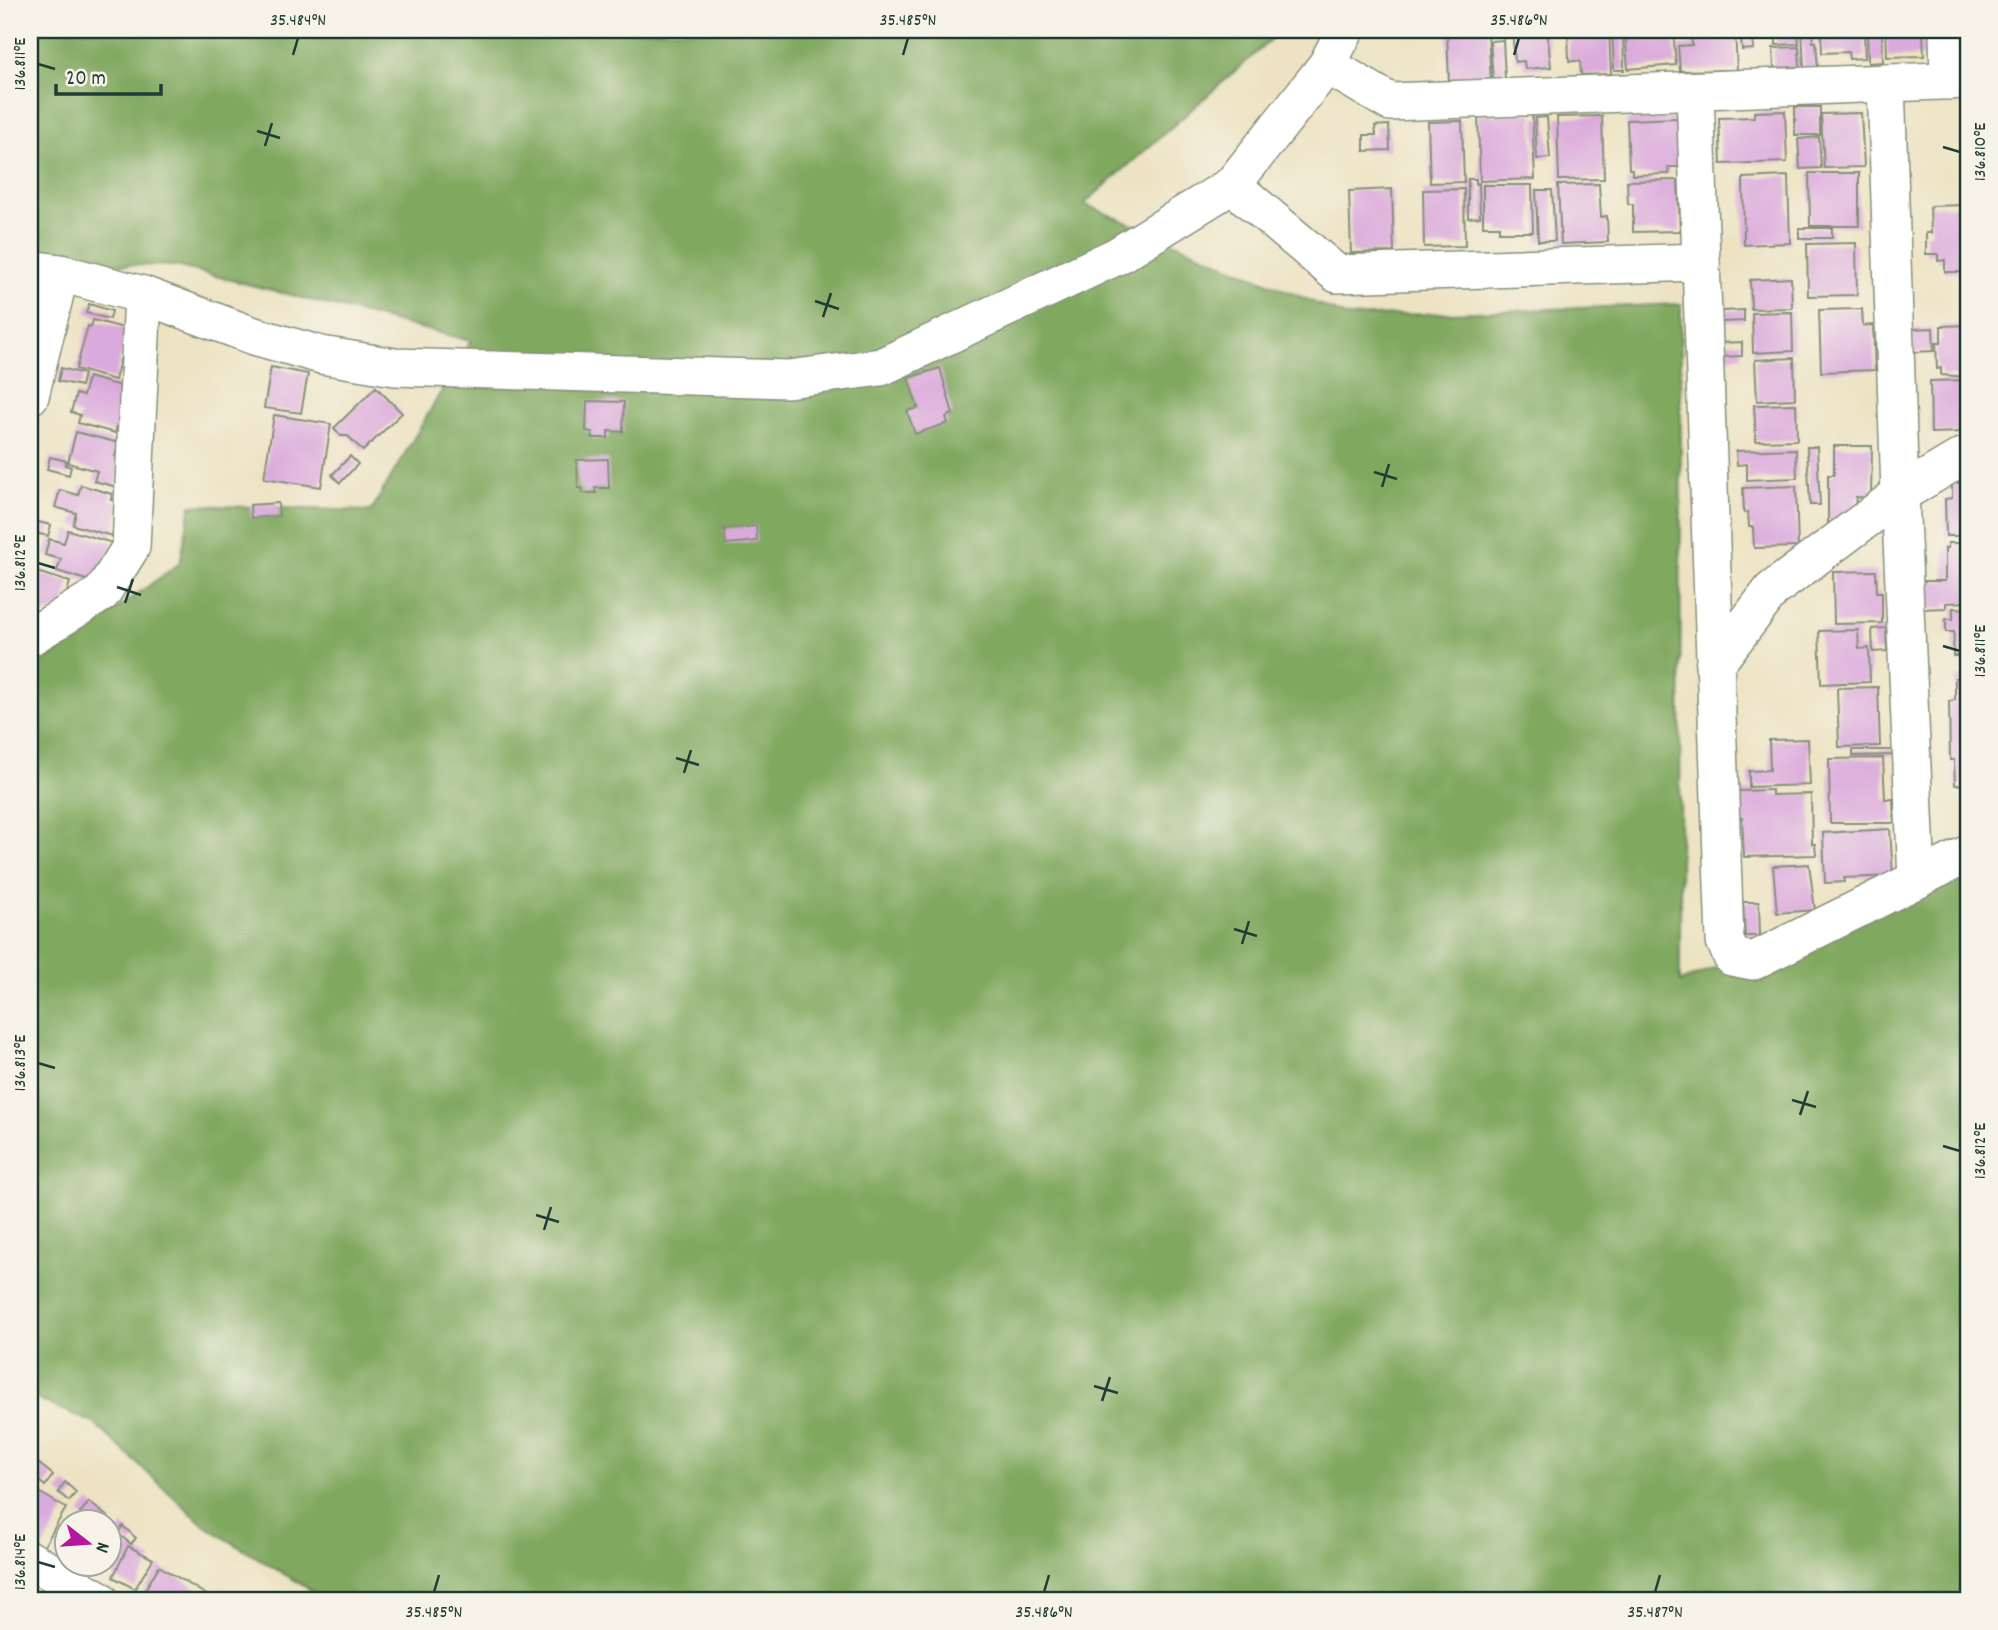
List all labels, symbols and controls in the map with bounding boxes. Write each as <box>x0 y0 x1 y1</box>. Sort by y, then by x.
text: 35.484°N <box>270 9 326 34</box>
text: 35.485°N <box>879 9 937 34</box>
text: 35.486°N <box>1490 9 1548 34</box>
text: 136.811°E <box>9 38 34 90</box>
scale bar <box>56 52 161 96</box>
text: 20 m <box>66 65 106 95</box>
text: 136.810°E <box>1969 123 1994 181</box>
text: 136.812°E <box>9 535 34 591</box>
text: 136.811°E <box>1969 625 1994 677</box>
text: 136.813°E <box>9 1035 34 1091</box>
text: 136.812°E <box>1969 1123 1994 1179</box>
north arrow <box>52 1508 122 1578</box>
text: 136.814°E <box>9 1534 34 1590</box>
text: N <box>87 1539 115 1555</box>
text: 35.485°N <box>405 1601 463 1626</box>
text: 35.486°N <box>1015 1601 1073 1626</box>
text: 35.487°N <box>1627 1601 1683 1626</box>

